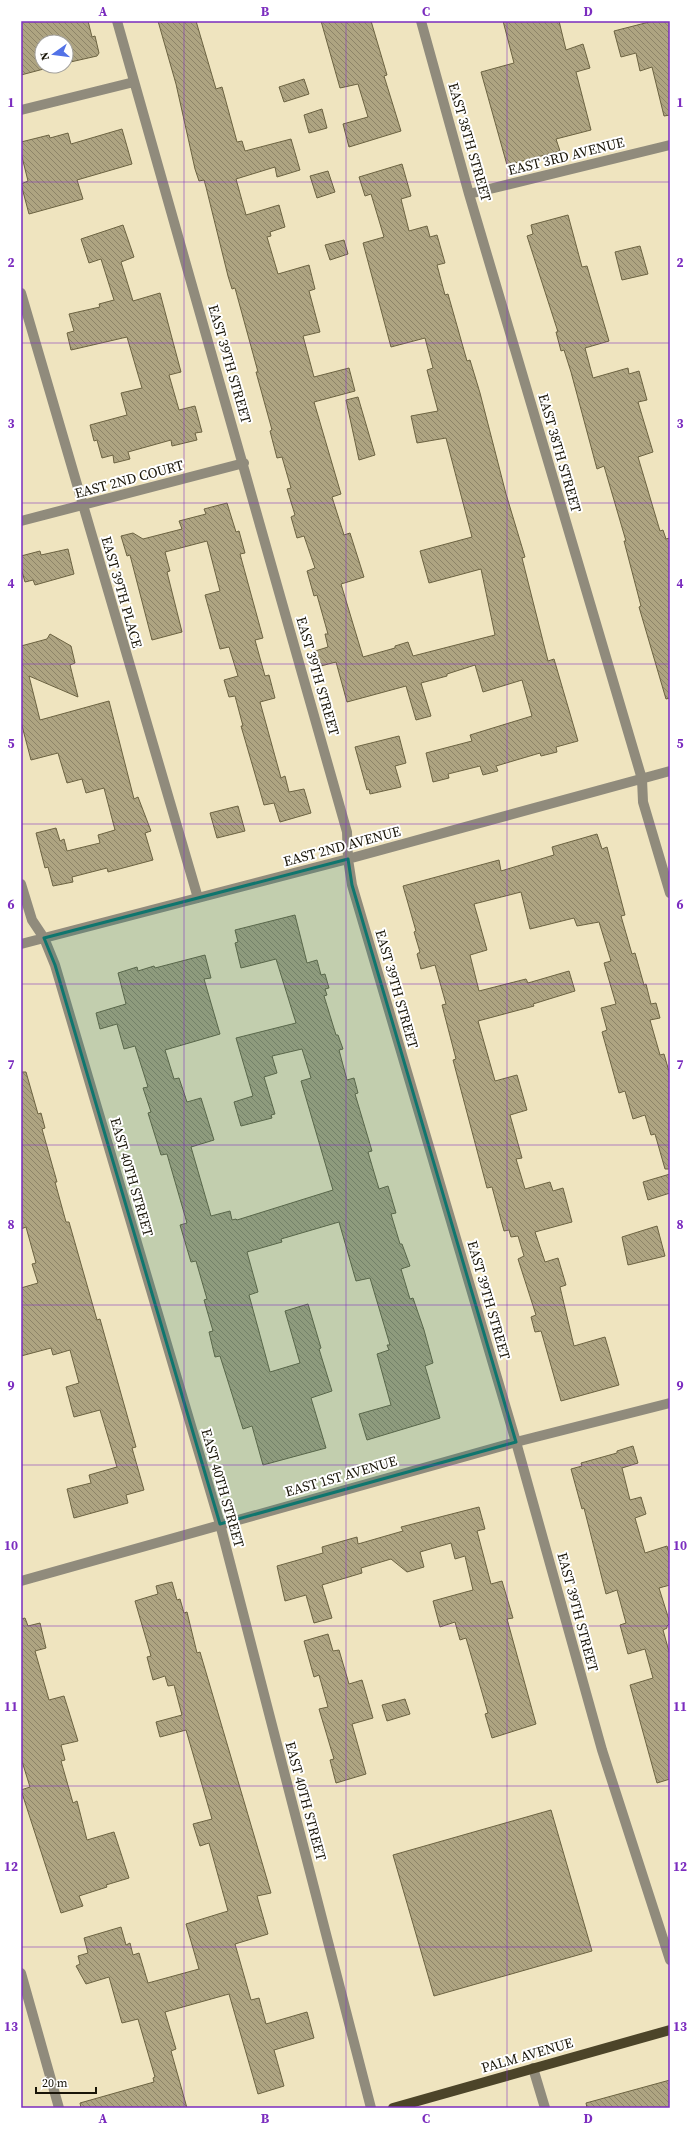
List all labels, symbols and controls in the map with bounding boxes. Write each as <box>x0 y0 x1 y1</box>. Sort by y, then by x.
text: A <box>99 3 108 20</box>
text: B <box>261 3 270 20</box>
text: C <box>422 3 430 20</box>
text: D <box>583 3 593 20</box>
north arrow <box>34 34 74 74</box>
text: N <box>37 51 53 62</box>
street label: EAST 38TH STREET <box>443 80 497 204</box>
text: 1 <box>7 94 15 111</box>
text: 1 <box>676 94 684 111</box>
street label: EAST 3RD AVENUE <box>506 132 626 180</box>
text: 2 <box>7 254 15 271</box>
text: 2 <box>676 254 684 271</box>
street label: EAST 39TH STREET <box>203 302 257 426</box>
street label: EAST 38TH STREET <box>533 391 587 515</box>
text: 3 <box>7 415 15 432</box>
text: 3 <box>676 415 684 432</box>
street label: EAST 2ND COURT <box>72 455 186 503</box>
street label: EAST 39TH PLACE <box>96 534 148 650</box>
text: 4 <box>7 575 15 592</box>
text: 4 <box>676 575 684 592</box>
street label: EAST 39TH STREET <box>291 614 345 738</box>
text: 5 <box>7 735 15 752</box>
text: 5 <box>676 735 684 752</box>
street label: EAST 2ND AVENUE <box>281 821 403 871</box>
text: 6 <box>7 896 15 913</box>
text: 6 <box>676 896 684 913</box>
street label: EAST 39TH STREET <box>370 927 424 1051</box>
text: 7 <box>7 1056 15 1073</box>
text: 7 <box>676 1056 684 1073</box>
street label: EAST 40TH STREET <box>105 1115 159 1239</box>
text: 8 <box>7 1216 15 1233</box>
text: 8 <box>676 1216 684 1233</box>
street label: EAST 39TH STREET <box>462 1238 516 1362</box>
text: 9 <box>7 1377 15 1394</box>
text: 9 <box>676 1377 684 1394</box>
street label: EAST 40TH STREET <box>196 1426 250 1550</box>
street label: EAST 1ST AVENUE <box>283 1450 399 1502</box>
text: 10 <box>4 1537 18 1554</box>
text: 10 <box>673 1537 687 1554</box>
street label: EAST 39TH STREET <box>552 1550 604 1674</box>
text: 11 <box>4 1698 18 1715</box>
text: 11 <box>673 1698 687 1715</box>
street label: EAST 40TH STREET <box>280 1739 332 1863</box>
text: 12 <box>4 1858 18 1875</box>
text: 12 <box>673 1858 687 1875</box>
text: 13 <box>4 2018 18 2035</box>
text: 13 <box>673 2018 687 2035</box>
street label: PALM AVENUE <box>479 2032 575 2078</box>
scale bar <box>36 2069 96 2095</box>
text: 20 m <box>42 2075 68 2091</box>
text: A <box>99 2110 108 2127</box>
text: B <box>261 2110 270 2127</box>
text: C <box>422 2110 430 2127</box>
text: D <box>583 2110 593 2127</box>

